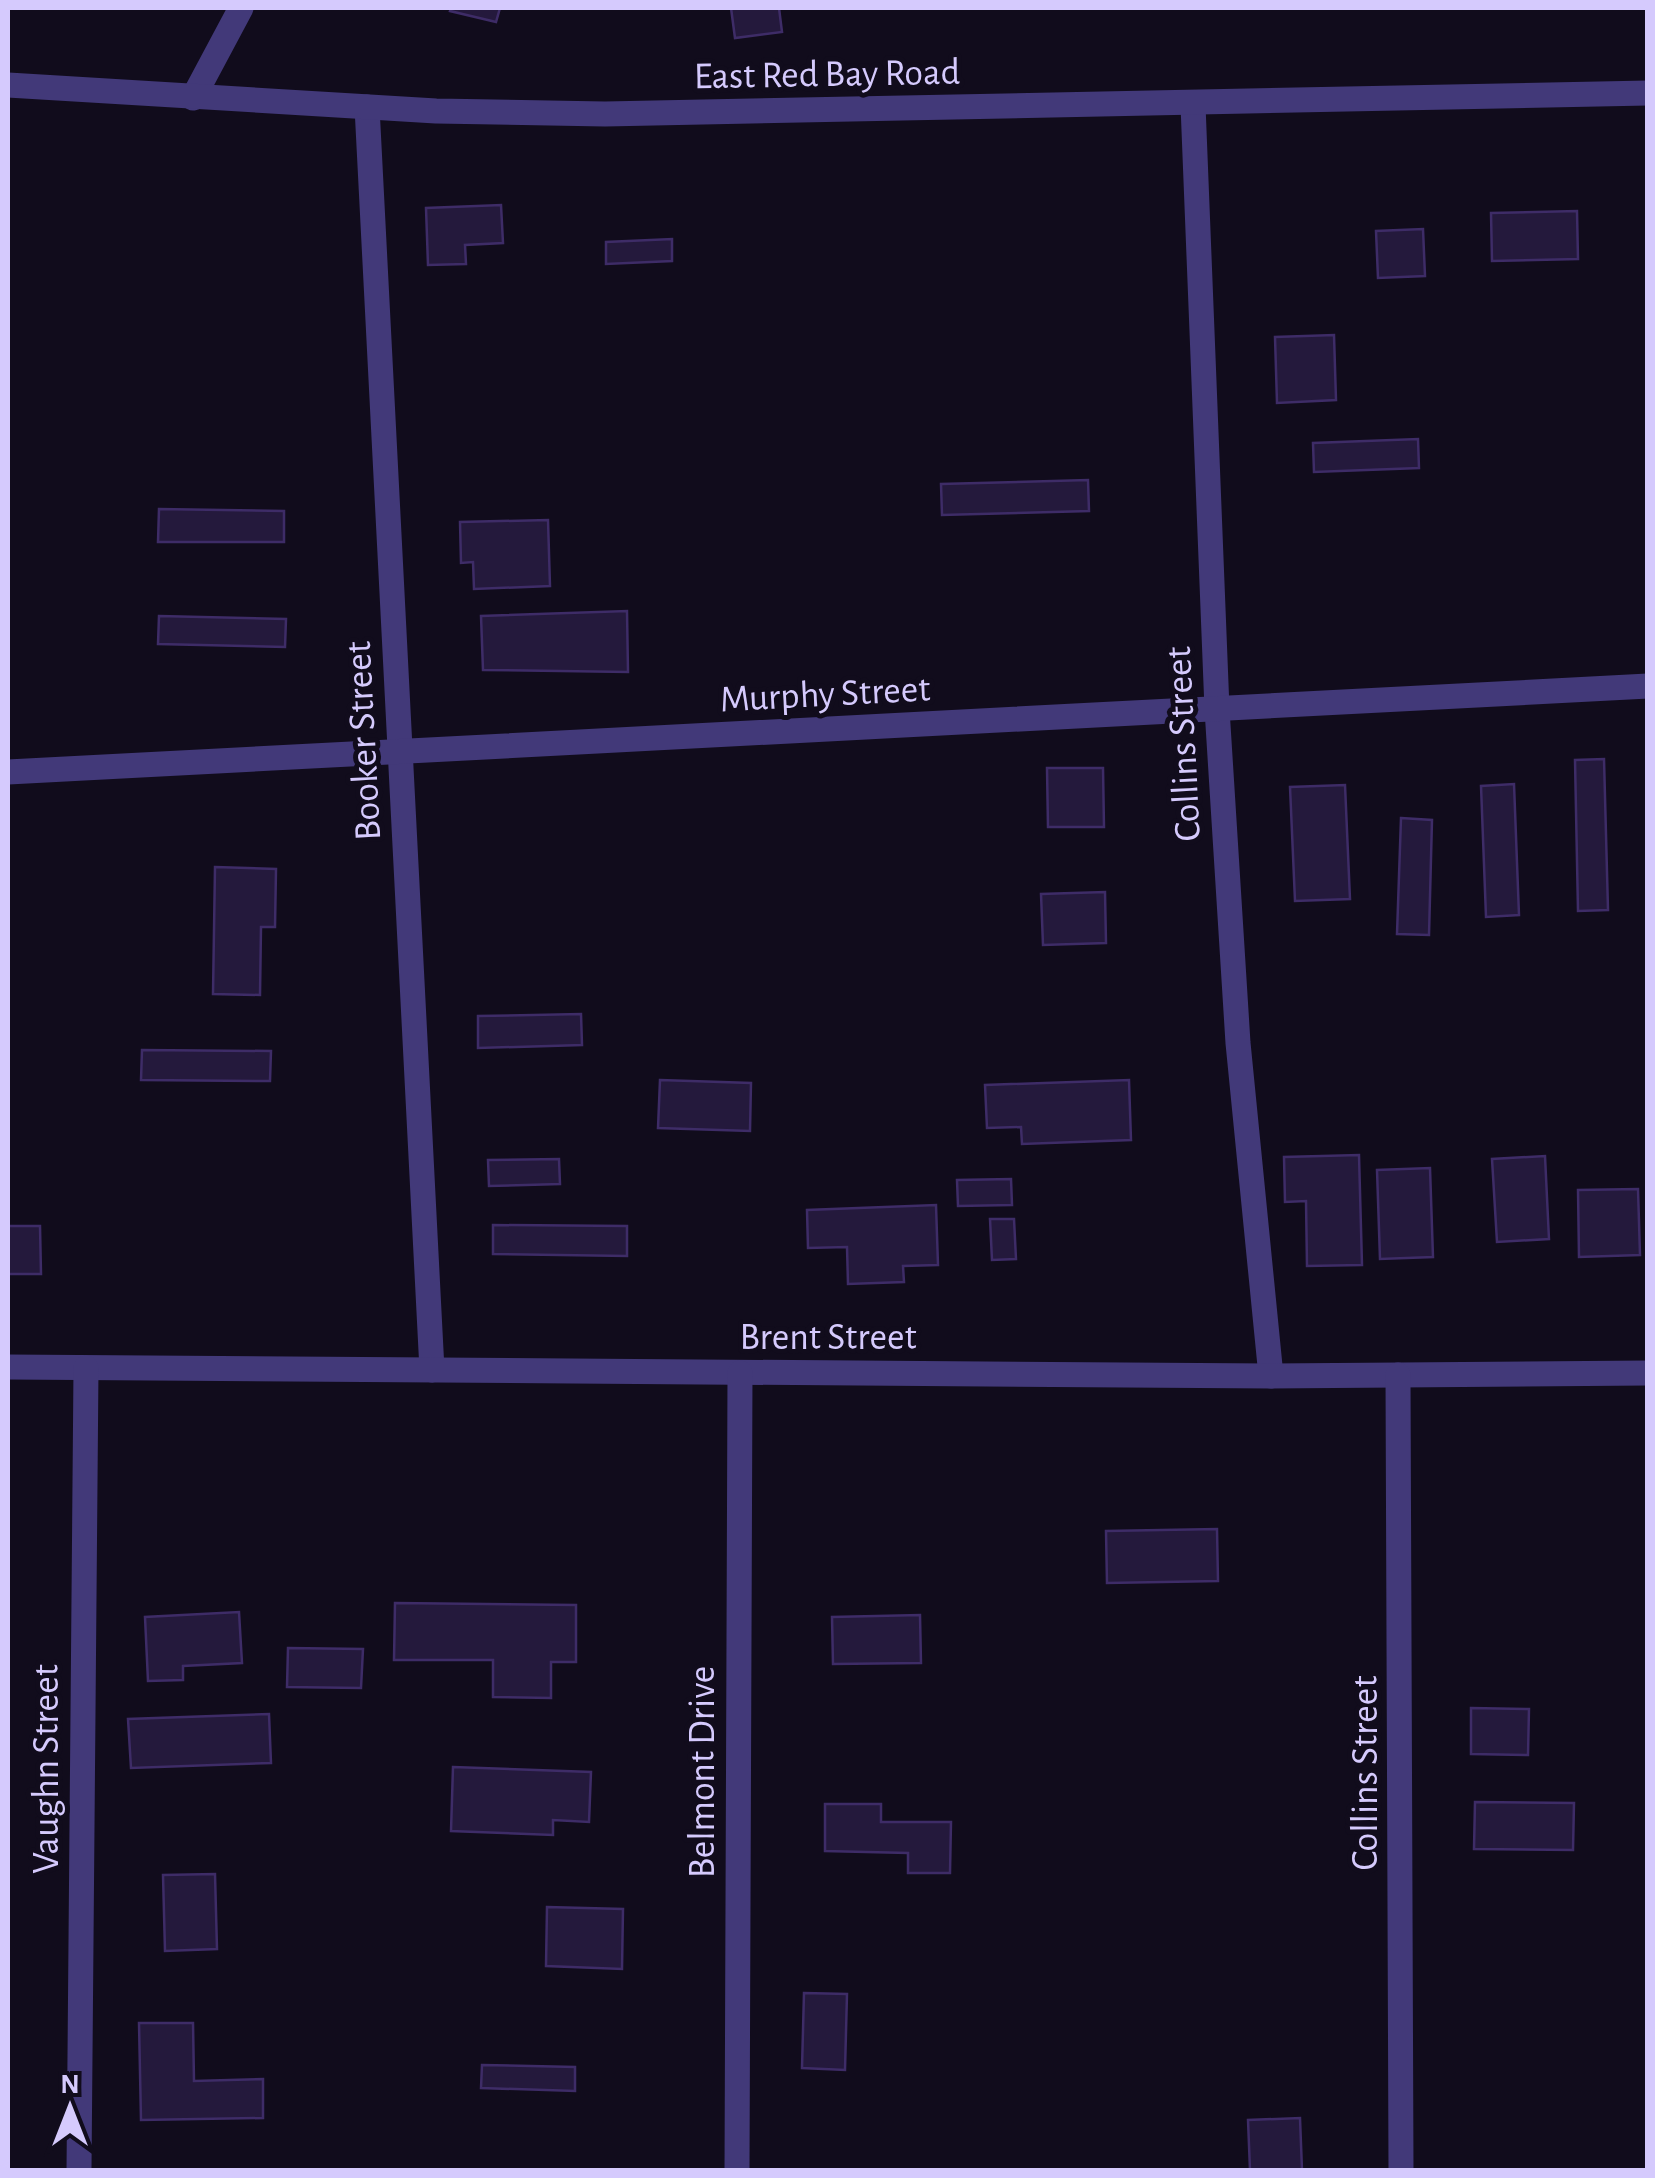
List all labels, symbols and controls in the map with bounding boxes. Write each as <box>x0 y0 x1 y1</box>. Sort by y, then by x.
street label: East Red Bay Road <box>694 54 961 96</box>
street label: Booker Street <box>340 640 388 842</box>
street label: Collins Street <box>1160 646 1208 842</box>
street label: Murphy Street <box>719 671 931 719</box>
street label: Brent Street <box>739 1319 917 1357</box>
street label: Vaughn Street <box>28 1664 66 1874</box>
street label: Belmont Drive <box>684 1666 722 1878</box>
street label: Collins Street <box>1347 1675 1385 1871</box>
north arrow <box>20 2058 120 2158</box>
text: N <box>60 2071 80 2099</box>

